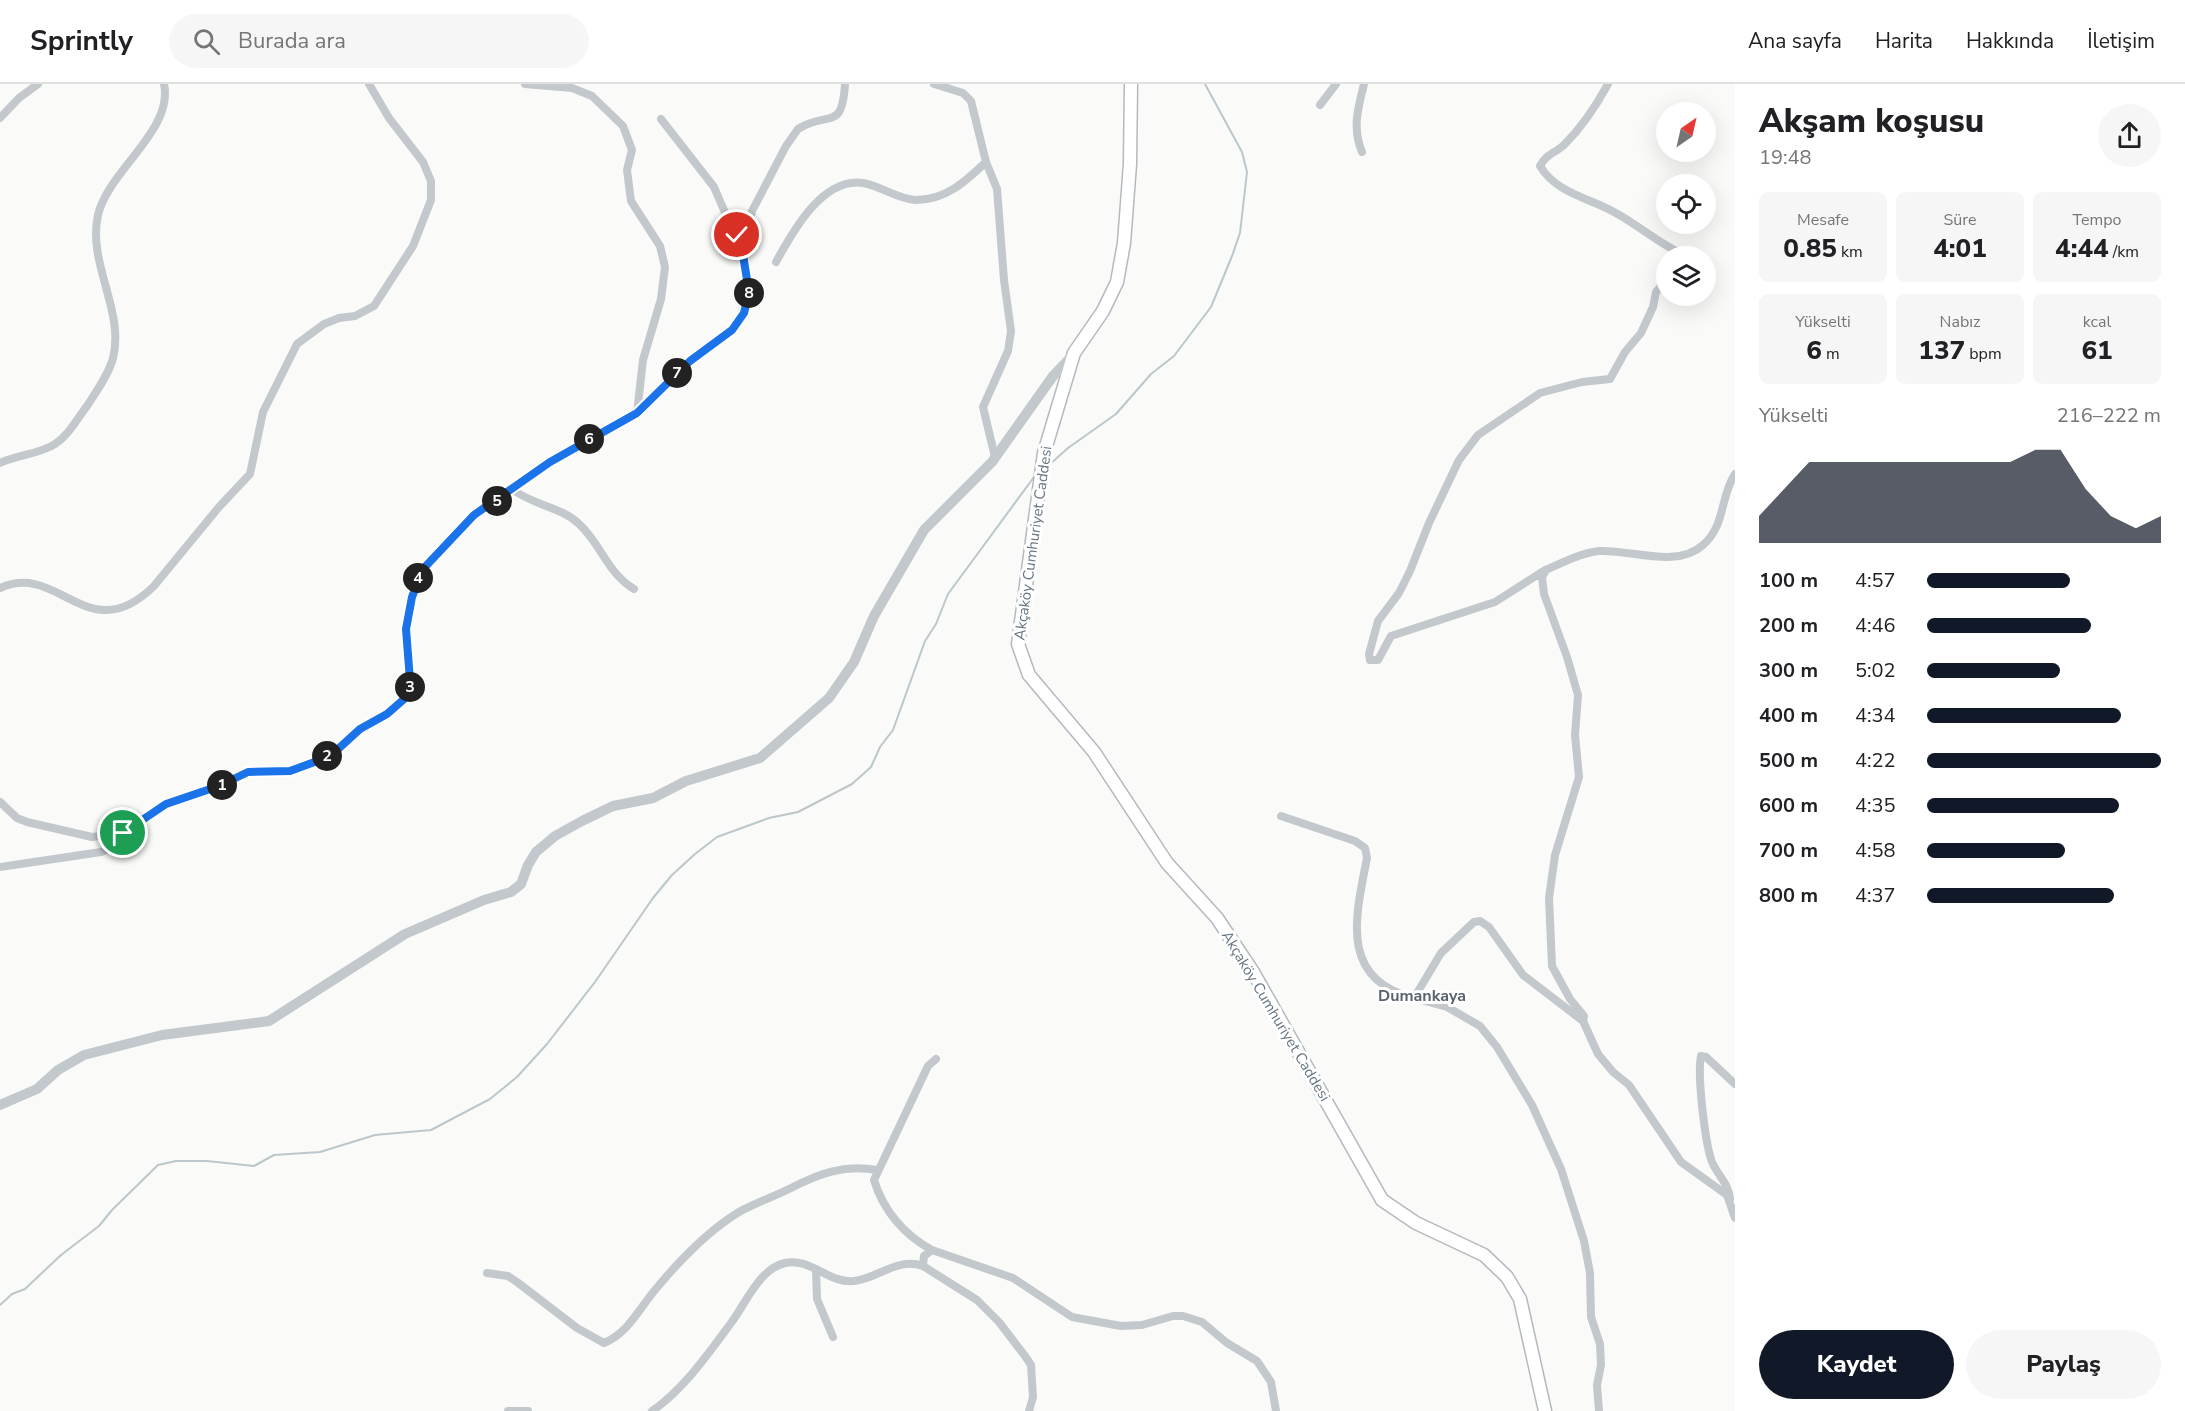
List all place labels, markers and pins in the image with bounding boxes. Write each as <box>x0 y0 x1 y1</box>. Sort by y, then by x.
pin <box>711 209 762 260</box>
pin: 8 <box>734 278 764 308</box>
pin: 7 <box>662 358 692 388</box>
pin: 6 <box>574 424 604 454</box>
pin: 5 <box>482 486 512 516</box>
pin: 4 <box>403 563 433 593</box>
pin: 3 <box>395 672 425 702</box>
pin: 2 <box>312 741 342 771</box>
pin: 1 <box>207 770 237 800</box>
pin <box>97 807 148 858</box>

